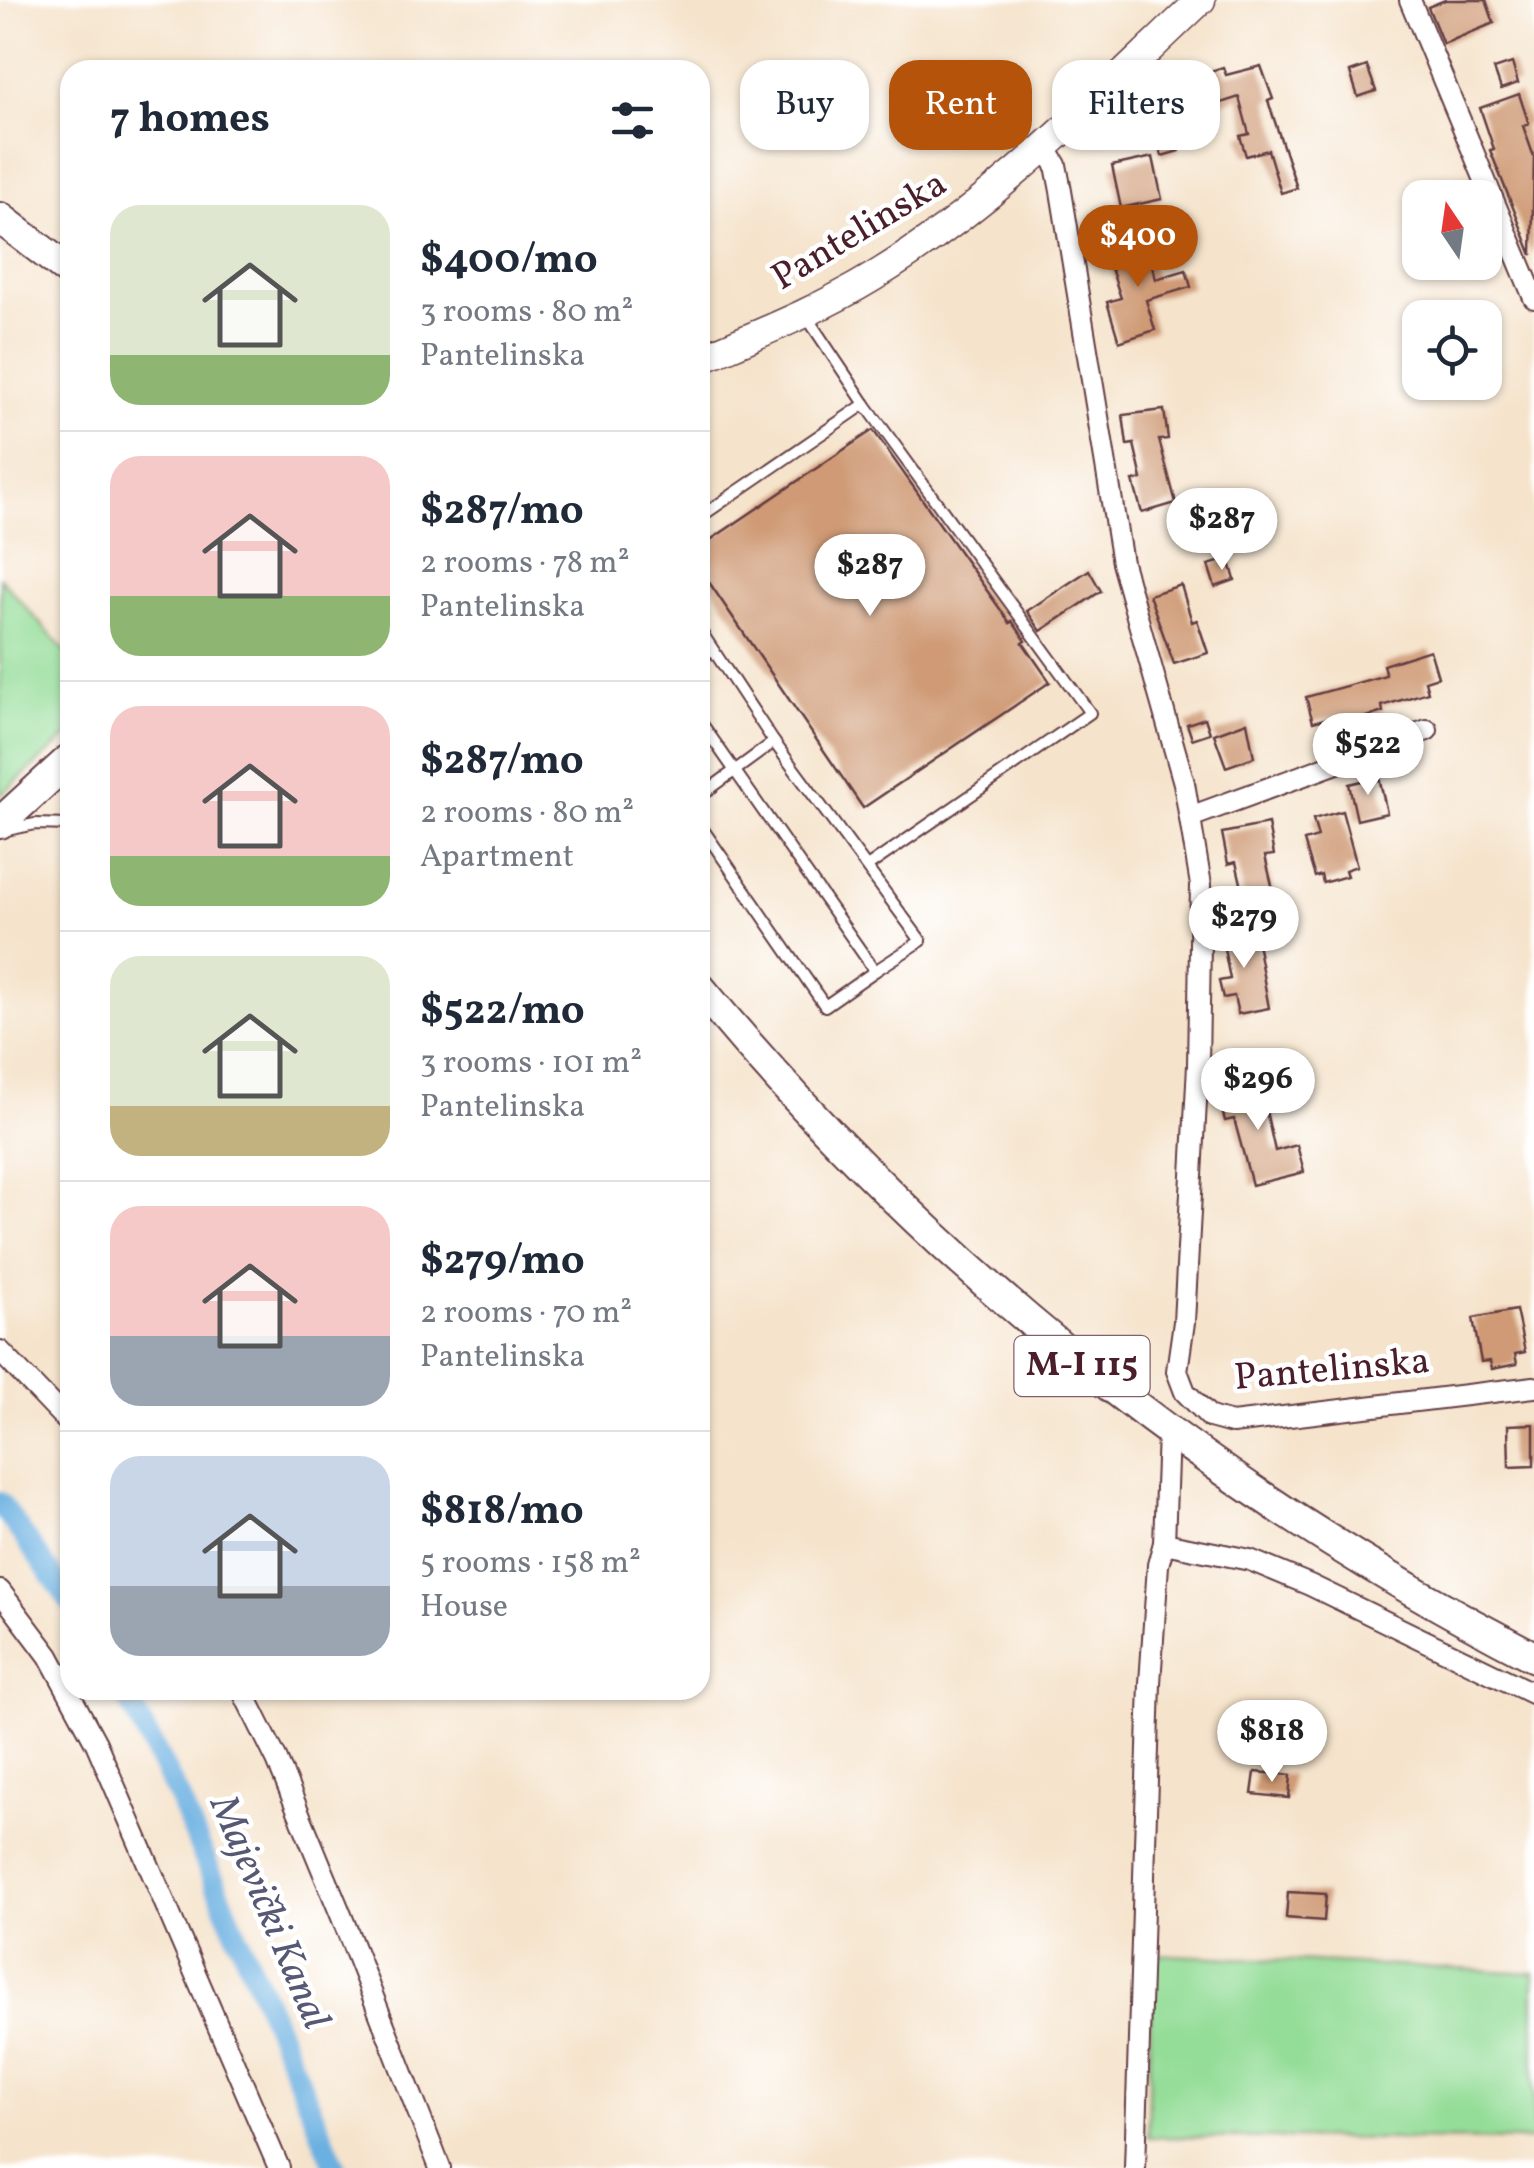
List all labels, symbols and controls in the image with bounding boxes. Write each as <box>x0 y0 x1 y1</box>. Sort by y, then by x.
chip: Buy <box>740 60 869 150</box>
chip: Rent <box>889 60 1032 150</box>
chip: Filters <box>1052 60 1220 150</box>
text: 7 homes <box>110 91 270 150</box>
icon: filters <box>605 93 660 148</box>
street label: Pantelinska <box>762 159 958 305</box>
north arrow <box>1402 180 1502 280</box>
map controls <box>1402 180 1502 400</box>
pin: $400 <box>1079 205 1197 290</box>
text: $400 <box>1100 215 1176 259</box>
text: $400/mo <box>420 232 598 291</box>
icon: home <box>190 245 310 365</box>
text: 3 rooms · 80 m² <box>420 291 633 335</box>
button: locate <box>1402 300 1502 400</box>
text: Pantelinska <box>420 335 585 379</box>
text: $287/mo <box>420 483 584 542</box>
pin: $287 <box>1163 488 1281 573</box>
icon: home <box>190 496 310 616</box>
text: $287 <box>1188 498 1256 542</box>
pin: $287 <box>811 534 929 619</box>
text: 2 rooms · 78 m² <box>420 542 630 586</box>
text: $287 <box>836 544 904 588</box>
text: Pantelinska <box>420 586 585 630</box>
pin: $522 <box>1309 713 1427 798</box>
text: $522 <box>1335 723 1401 767</box>
text: $287/mo <box>420 733 584 792</box>
icon: home <box>190 746 310 866</box>
text: 2 rooms · 80 m² <box>420 792 634 836</box>
text: Apartment <box>420 836 574 880</box>
pin: $279 <box>1185 886 1303 971</box>
text: $279 <box>1211 896 1277 940</box>
text: $522/mo <box>420 983 585 1042</box>
icon: home <box>190 996 310 1116</box>
text: 3 rooms · 101 m² <box>420 1042 642 1086</box>
pin: $296 <box>1199 1048 1317 1133</box>
text: $296 <box>1223 1058 1293 1102</box>
text: Pantelinska <box>420 1086 585 1130</box>
text: $279/mo <box>420 1233 585 1292</box>
icon: home <box>190 1246 310 1366</box>
text: 2 rooms · 70 m² <box>420 1292 632 1336</box>
text: Pantelinska <box>420 1336 585 1380</box>
road number: M-I 115 <box>1014 1336 1150 1396</box>
street label: Pantelinska <box>1232 1336 1432 1406</box>
text: $818/mo <box>420 1483 584 1542</box>
icon: home <box>190 1496 310 1616</box>
text: 5 rooms · 158 m² <box>420 1542 641 1586</box>
text: House <box>420 1586 508 1630</box>
pin: $818 <box>1213 1700 1331 1785</box>
text: $818 <box>1239 1710 1305 1754</box>
water label: Majevički Kanal <box>193 1786 342 2039</box>

